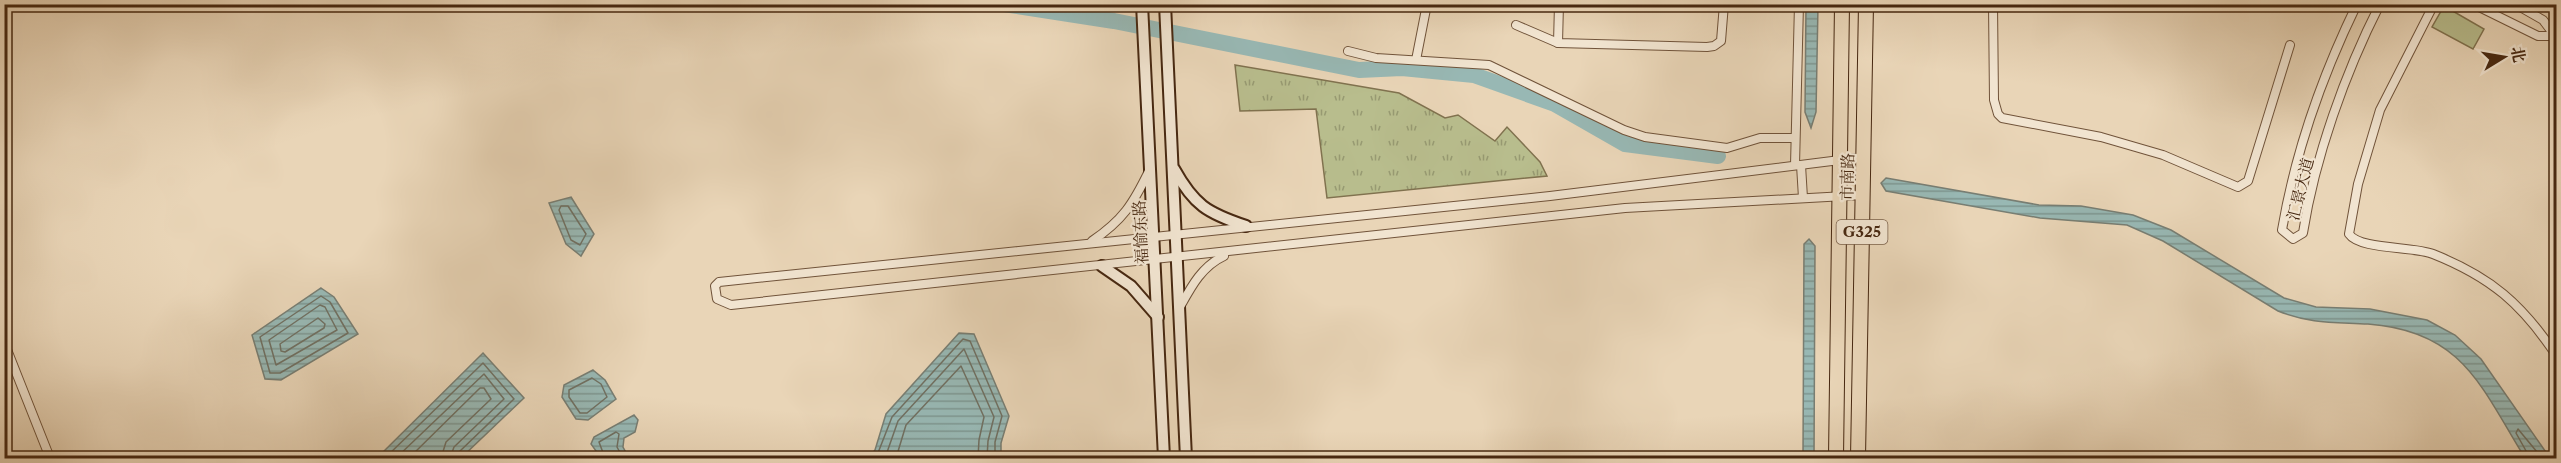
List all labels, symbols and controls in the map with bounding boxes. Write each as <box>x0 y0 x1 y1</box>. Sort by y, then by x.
north arrow <box>2474 27 2534 87</box>
text: 北 <box>2507 44 2530 64</box>
street label: 市南路 <box>1837 153 1857 201</box>
street label: 汇景大道 <box>2283 156 2317 222</box>
street label: 福愉东路 <box>1128 200 1152 264</box>
road number: G325 <box>1836 220 1888 244</box>

